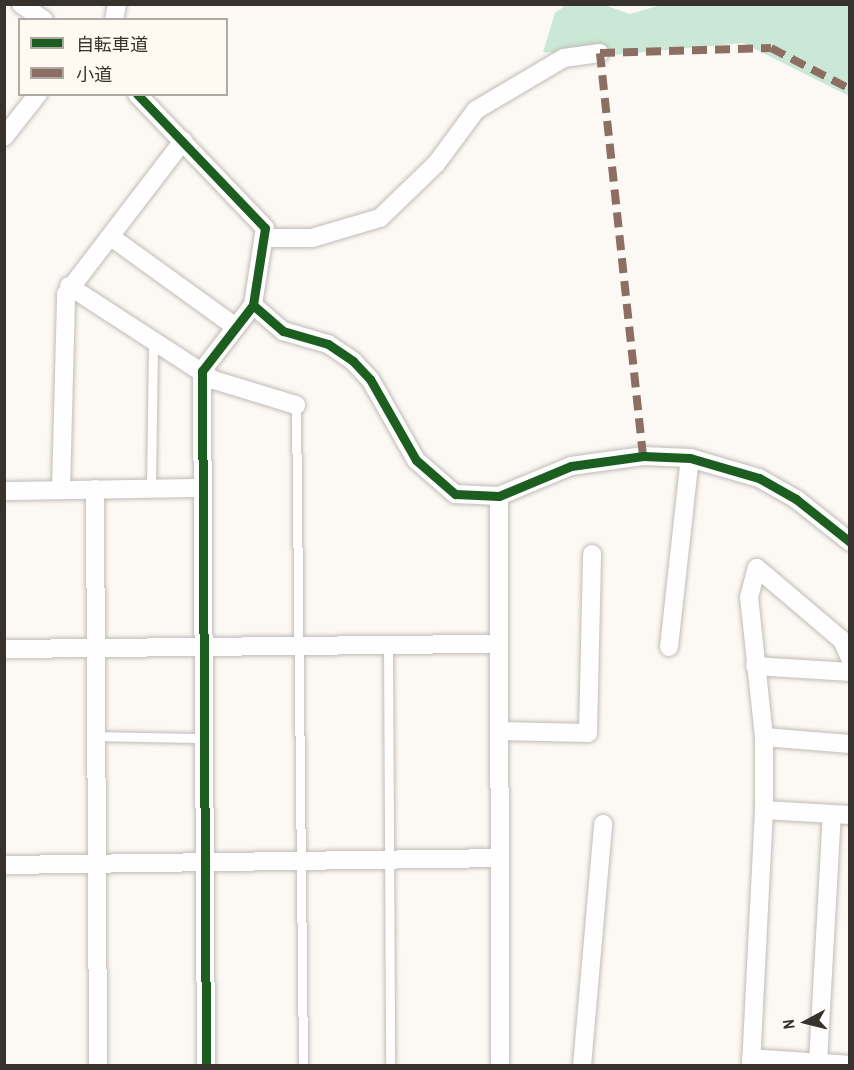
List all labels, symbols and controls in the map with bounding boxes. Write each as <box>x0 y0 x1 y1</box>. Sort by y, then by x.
legend <box>18 18 228 96</box>
text: 自転車道 <box>76 32 148 57</box>
text: 小道 <box>76 62 112 87</box>
north arrow <box>776 992 836 1052</box>
text: N <box>777 1018 800 1030</box>

